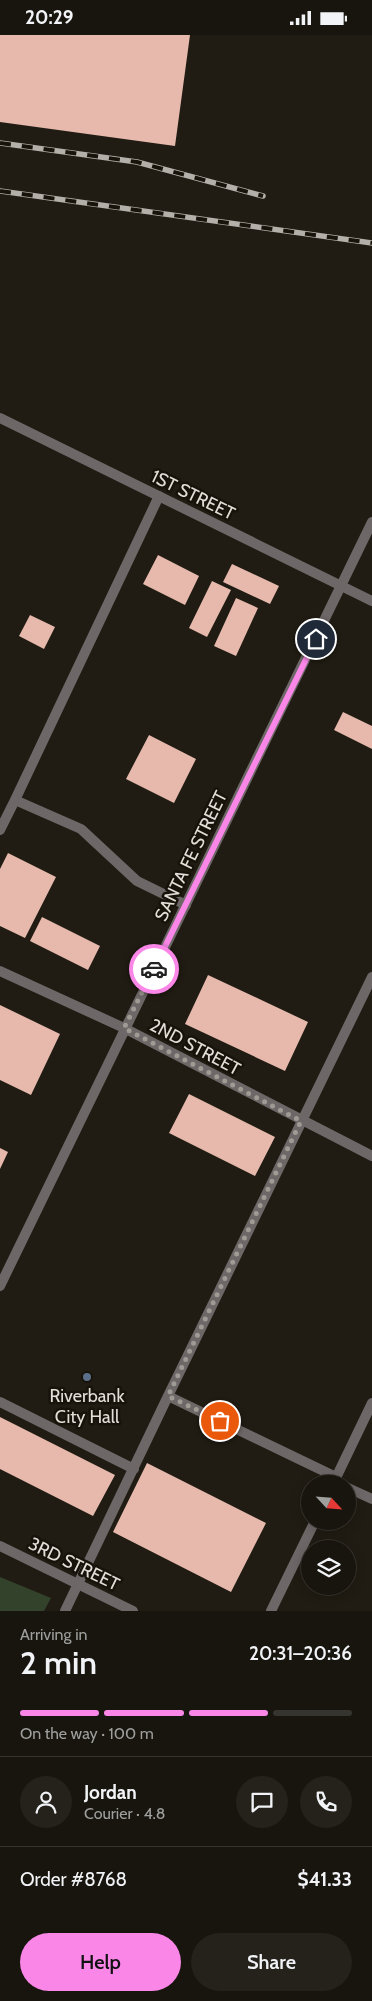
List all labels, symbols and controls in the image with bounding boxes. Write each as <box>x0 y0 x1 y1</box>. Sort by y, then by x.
text: 20:29 <box>25 6 73 29</box>
street label: 1ST STREET <box>147 465 239 525</box>
pin <box>295 618 337 660</box>
icon: home <box>302 625 330 653</box>
street label: SANTA FE STREET <box>150 787 232 925</box>
courier <box>129 944 179 994</box>
icon: car <box>140 955 168 983</box>
street label: 2ND STREET <box>146 1014 245 1080</box>
marker: Riverbank City Hall <box>81 1371 93 1383</box>
place label: Riverbank City Hall <box>50 1385 125 1428</box>
pin <box>199 1400 241 1442</box>
icon: bag <box>206 1407 234 1435</box>
north arrow <box>301 1475 356 1530</box>
map controls <box>301 1475 356 1595</box>
street label: 3RD STREET <box>25 1533 123 1596</box>
button: layers <box>301 1540 356 1595</box>
text: Arriving in <box>20 1625 87 1644</box>
text: 20:31–20:36 <box>249 1642 352 1665</box>
text: 2 min <box>20 1643 97 1682</box>
text: On the way · 100 m <box>20 1724 154 1743</box>
button: person <box>20 1776 72 1828</box>
button: chat <box>236 1776 288 1828</box>
button: phone <box>300 1776 352 1828</box>
text: Jordan <box>84 1781 137 1804</box>
text: Courier · 4.8 <box>84 1804 166 1823</box>
text: Order #8768 <box>20 1868 127 1891</box>
text: $41.33 <box>298 1868 352 1891</box>
button: Help <box>20 1933 181 1991</box>
button: Share <box>191 1933 352 1991</box>

